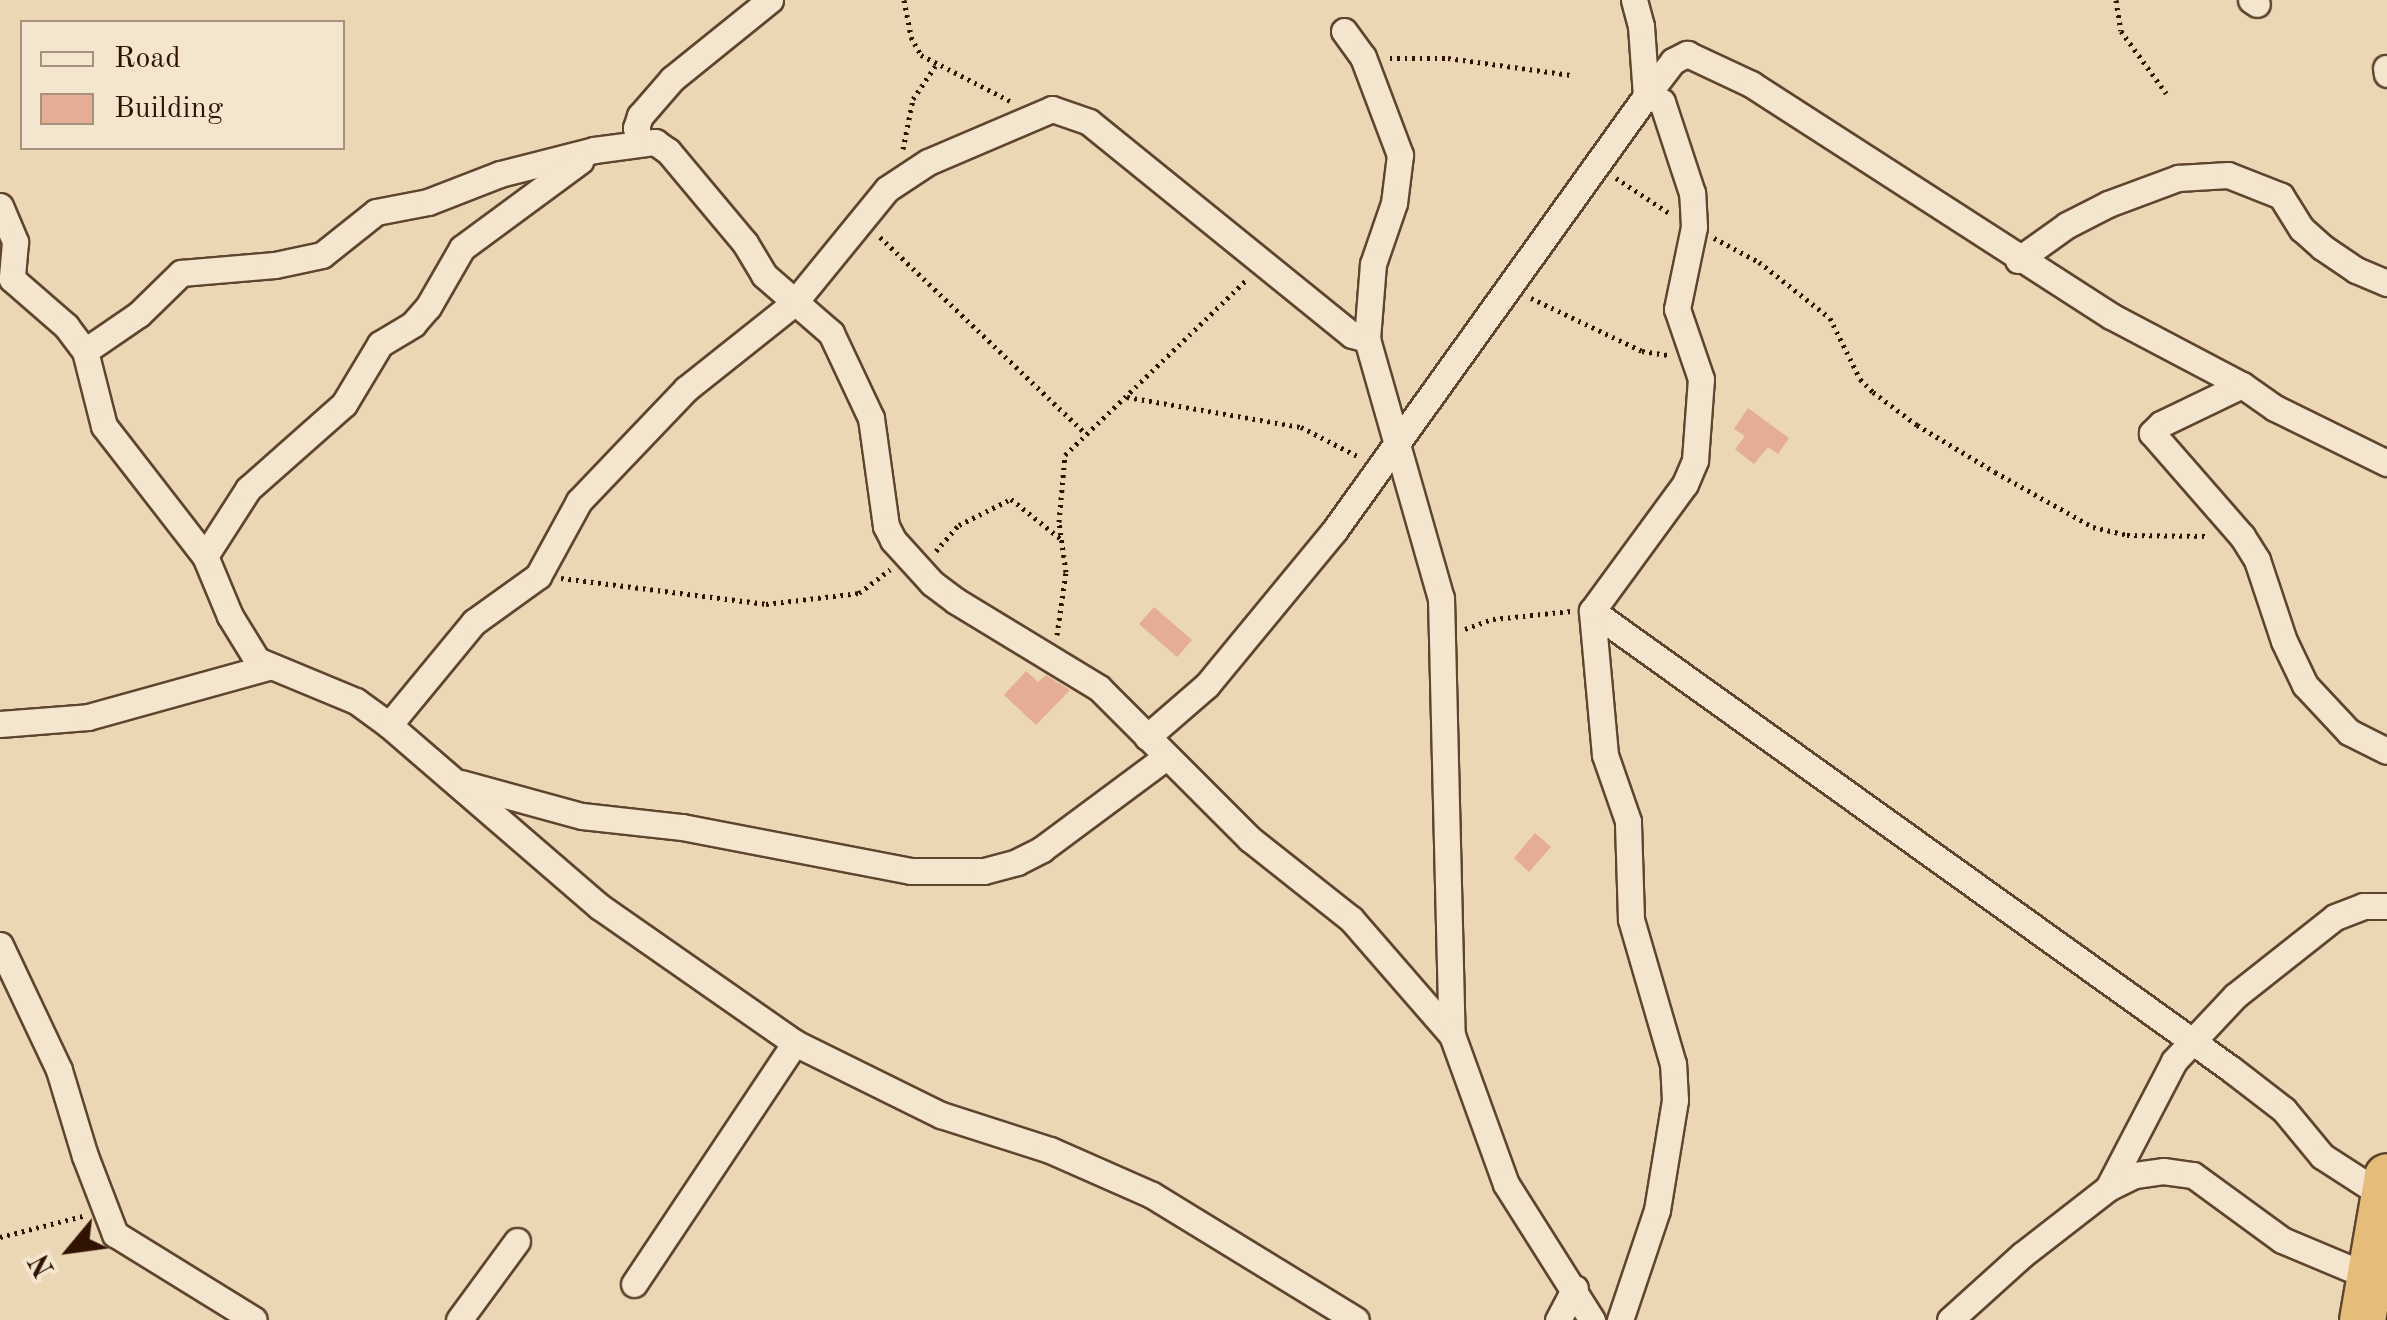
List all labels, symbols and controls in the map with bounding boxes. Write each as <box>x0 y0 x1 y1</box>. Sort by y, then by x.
legend <box>20 20 345 150</box>
text: Road <box>114 44 181 74</box>
text: Building <box>114 94 223 124</box>
north arrow <box>20 1200 120 1300</box>
text: N <box>26 1248 61 1281</box>

